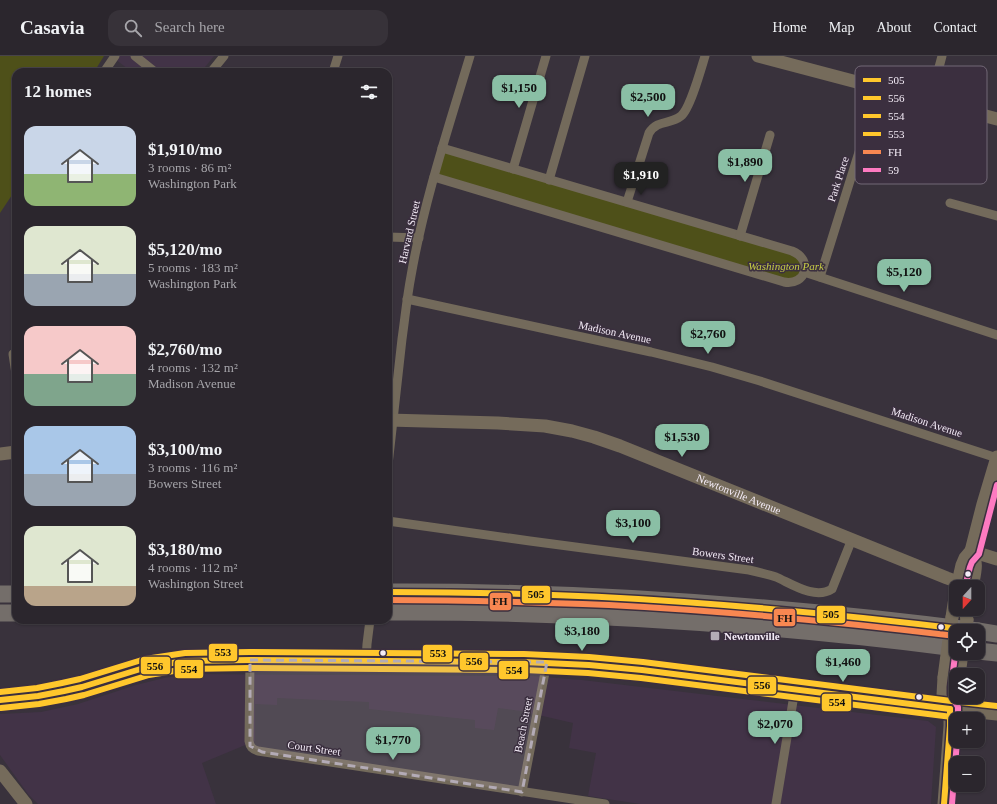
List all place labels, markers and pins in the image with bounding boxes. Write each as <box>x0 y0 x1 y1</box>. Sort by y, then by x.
pin: $1,150 <box>486 75 552 109</box>
pin: $2,500 <box>615 84 681 118</box>
pin: $1,890 <box>712 149 778 183</box>
pin: $1,910 <box>608 162 674 196</box>
pin: $5,120 <box>871 259 937 293</box>
pin: $2,760 <box>675 321 741 355</box>
pin: $1,530 <box>649 424 715 458</box>
pin: $3,100 <box>600 510 666 544</box>
unlabelled marker <box>963 569 973 579</box>
pin: $3,180 <box>549 618 615 652</box>
unlabelled marker <box>936 622 946 632</box>
marker: Newtonville <box>709 630 721 642</box>
place label: Newtonville <box>724 630 780 642</box>
unlabelled marker <box>378 648 388 658</box>
pin: $1,460 <box>810 649 876 683</box>
unlabelled marker <box>914 692 924 702</box>
pin: $2,070 <box>742 711 808 745</box>
pin: $1,770 <box>360 727 426 761</box>

